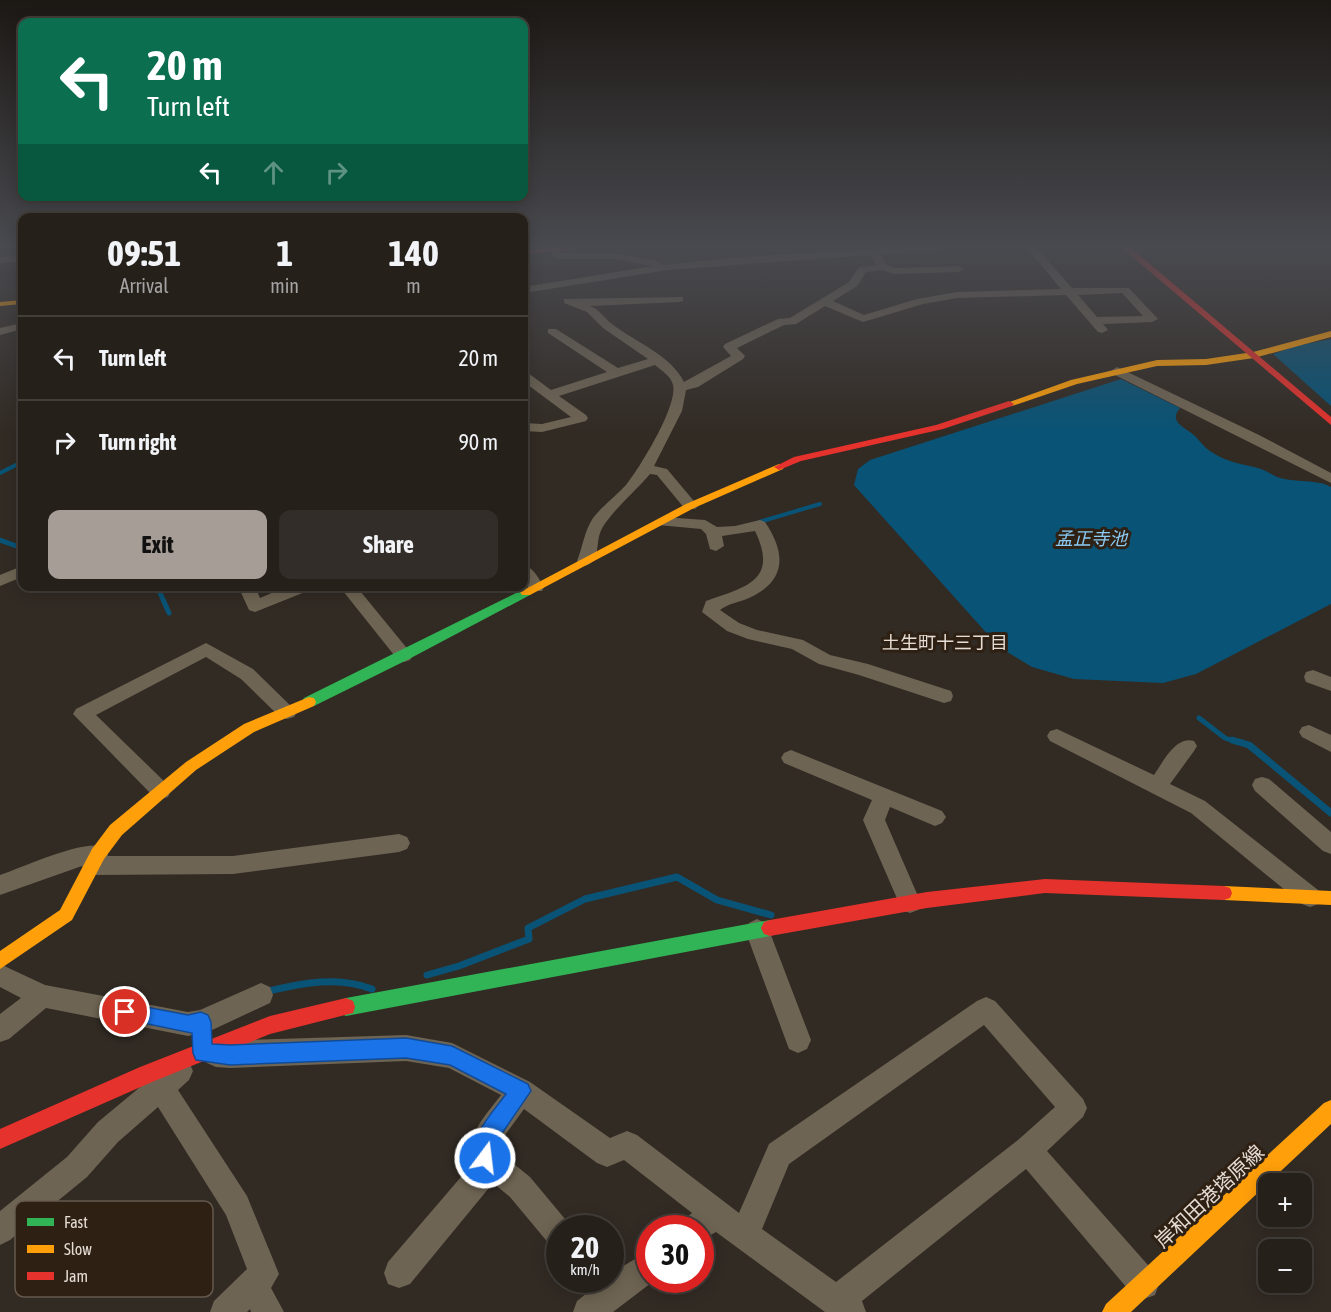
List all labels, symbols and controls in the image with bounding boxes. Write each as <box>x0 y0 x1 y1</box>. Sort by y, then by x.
text: 20 m <box>147 41 222 89</box>
icon: left <box>48 42 126 120</box>
text: Turn left <box>147 91 230 122</box>
icon: left <box>194 156 227 189</box>
icon: ahead <box>257 156 290 189</box>
icon: right <box>320 156 353 189</box>
text: 09:51 <box>107 232 181 274</box>
text: 1 <box>276 232 293 274</box>
text: 140 <box>388 232 439 274</box>
text: Arrival <box>120 274 169 297</box>
text: min <box>270 274 299 297</box>
text: m <box>406 274 421 297</box>
icon: left <box>48 342 81 375</box>
text: Turn left <box>99 345 166 371</box>
text: 20 m <box>458 345 498 371</box>
icon: right <box>48 426 81 459</box>
text: Turn right <box>99 429 176 455</box>
text: 90 m <box>458 429 498 455</box>
button: Exit <box>48 510 267 579</box>
button: Share <box>279 510 498 579</box>
water label: 孟正寺池 <box>1055 528 1129 549</box>
district label: 土生町十三丁目 <box>882 632 1008 653</box>
pin <box>99 986 150 1037</box>
icon: arrive <box>108 995 141 1028</box>
position arrow <box>453 1126 517 1190</box>
street label: 岸和田港塔原線 <box>1150 1140 1268 1252</box>
map controls <box>1258 1173 1312 1293</box>
button: + <box>1258 1173 1312 1227</box>
legend <box>15 1201 213 1297</box>
text: Fast <box>64 1213 88 1231</box>
speed limit sign: 30 <box>636 1215 714 1293</box>
text: 20 <box>571 1230 599 1264</box>
button: − <box>1258 1239 1312 1293</box>
text: Slow <box>64 1240 92 1258</box>
text: km/h <box>570 1261 600 1278</box>
text: Jam <box>64 1267 88 1285</box>

